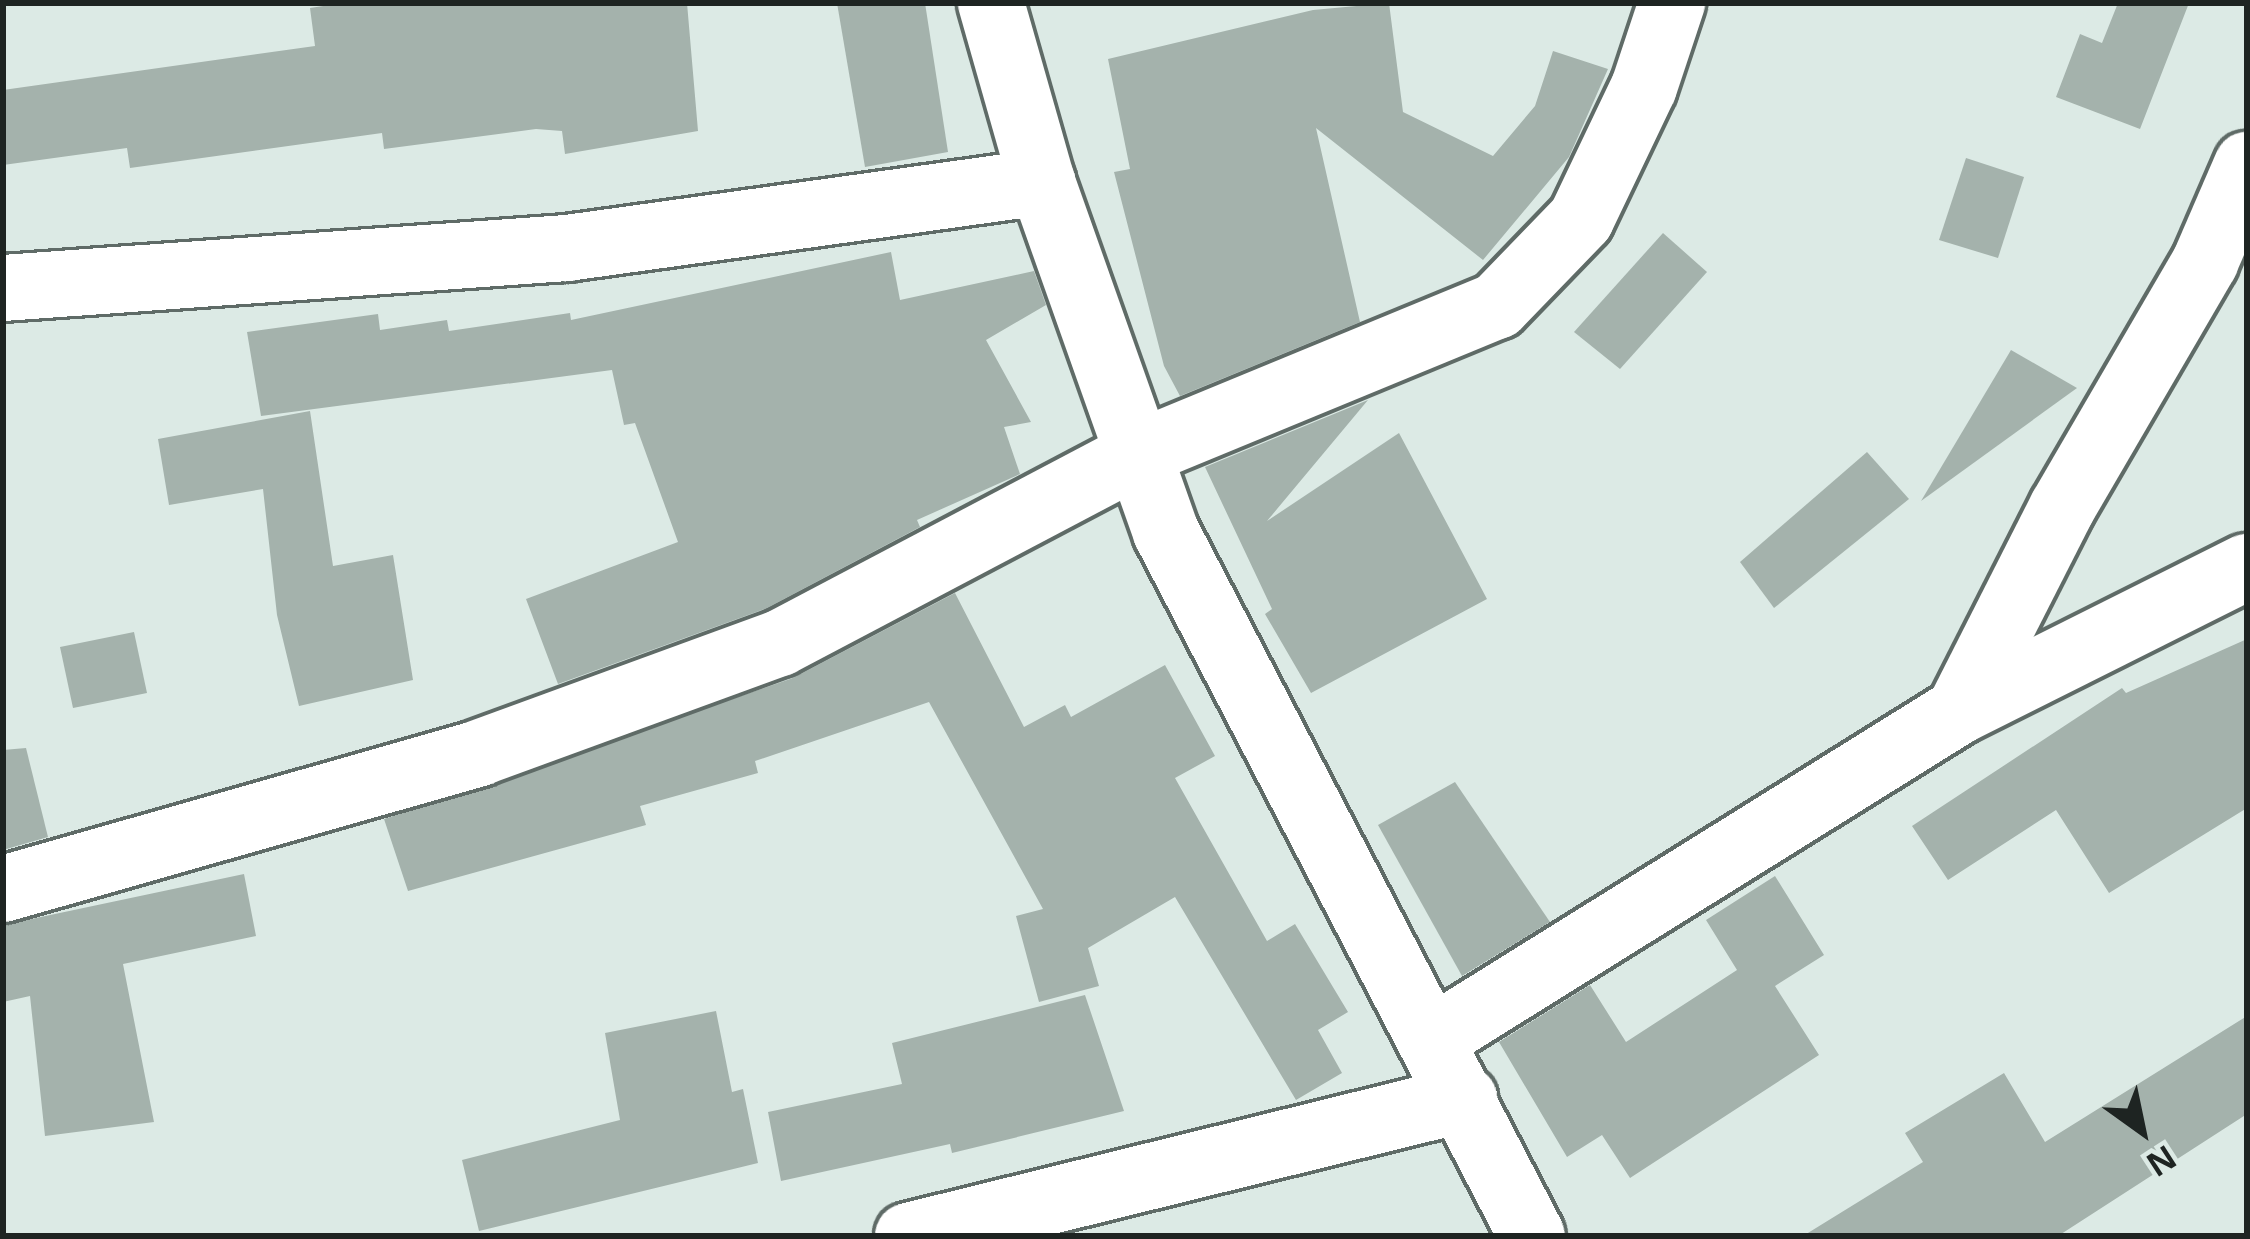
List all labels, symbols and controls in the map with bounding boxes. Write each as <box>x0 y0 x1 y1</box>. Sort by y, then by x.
north arrow <box>2082 1071 2202 1191</box>
text: N <box>2138 1135 2185 1188</box>

